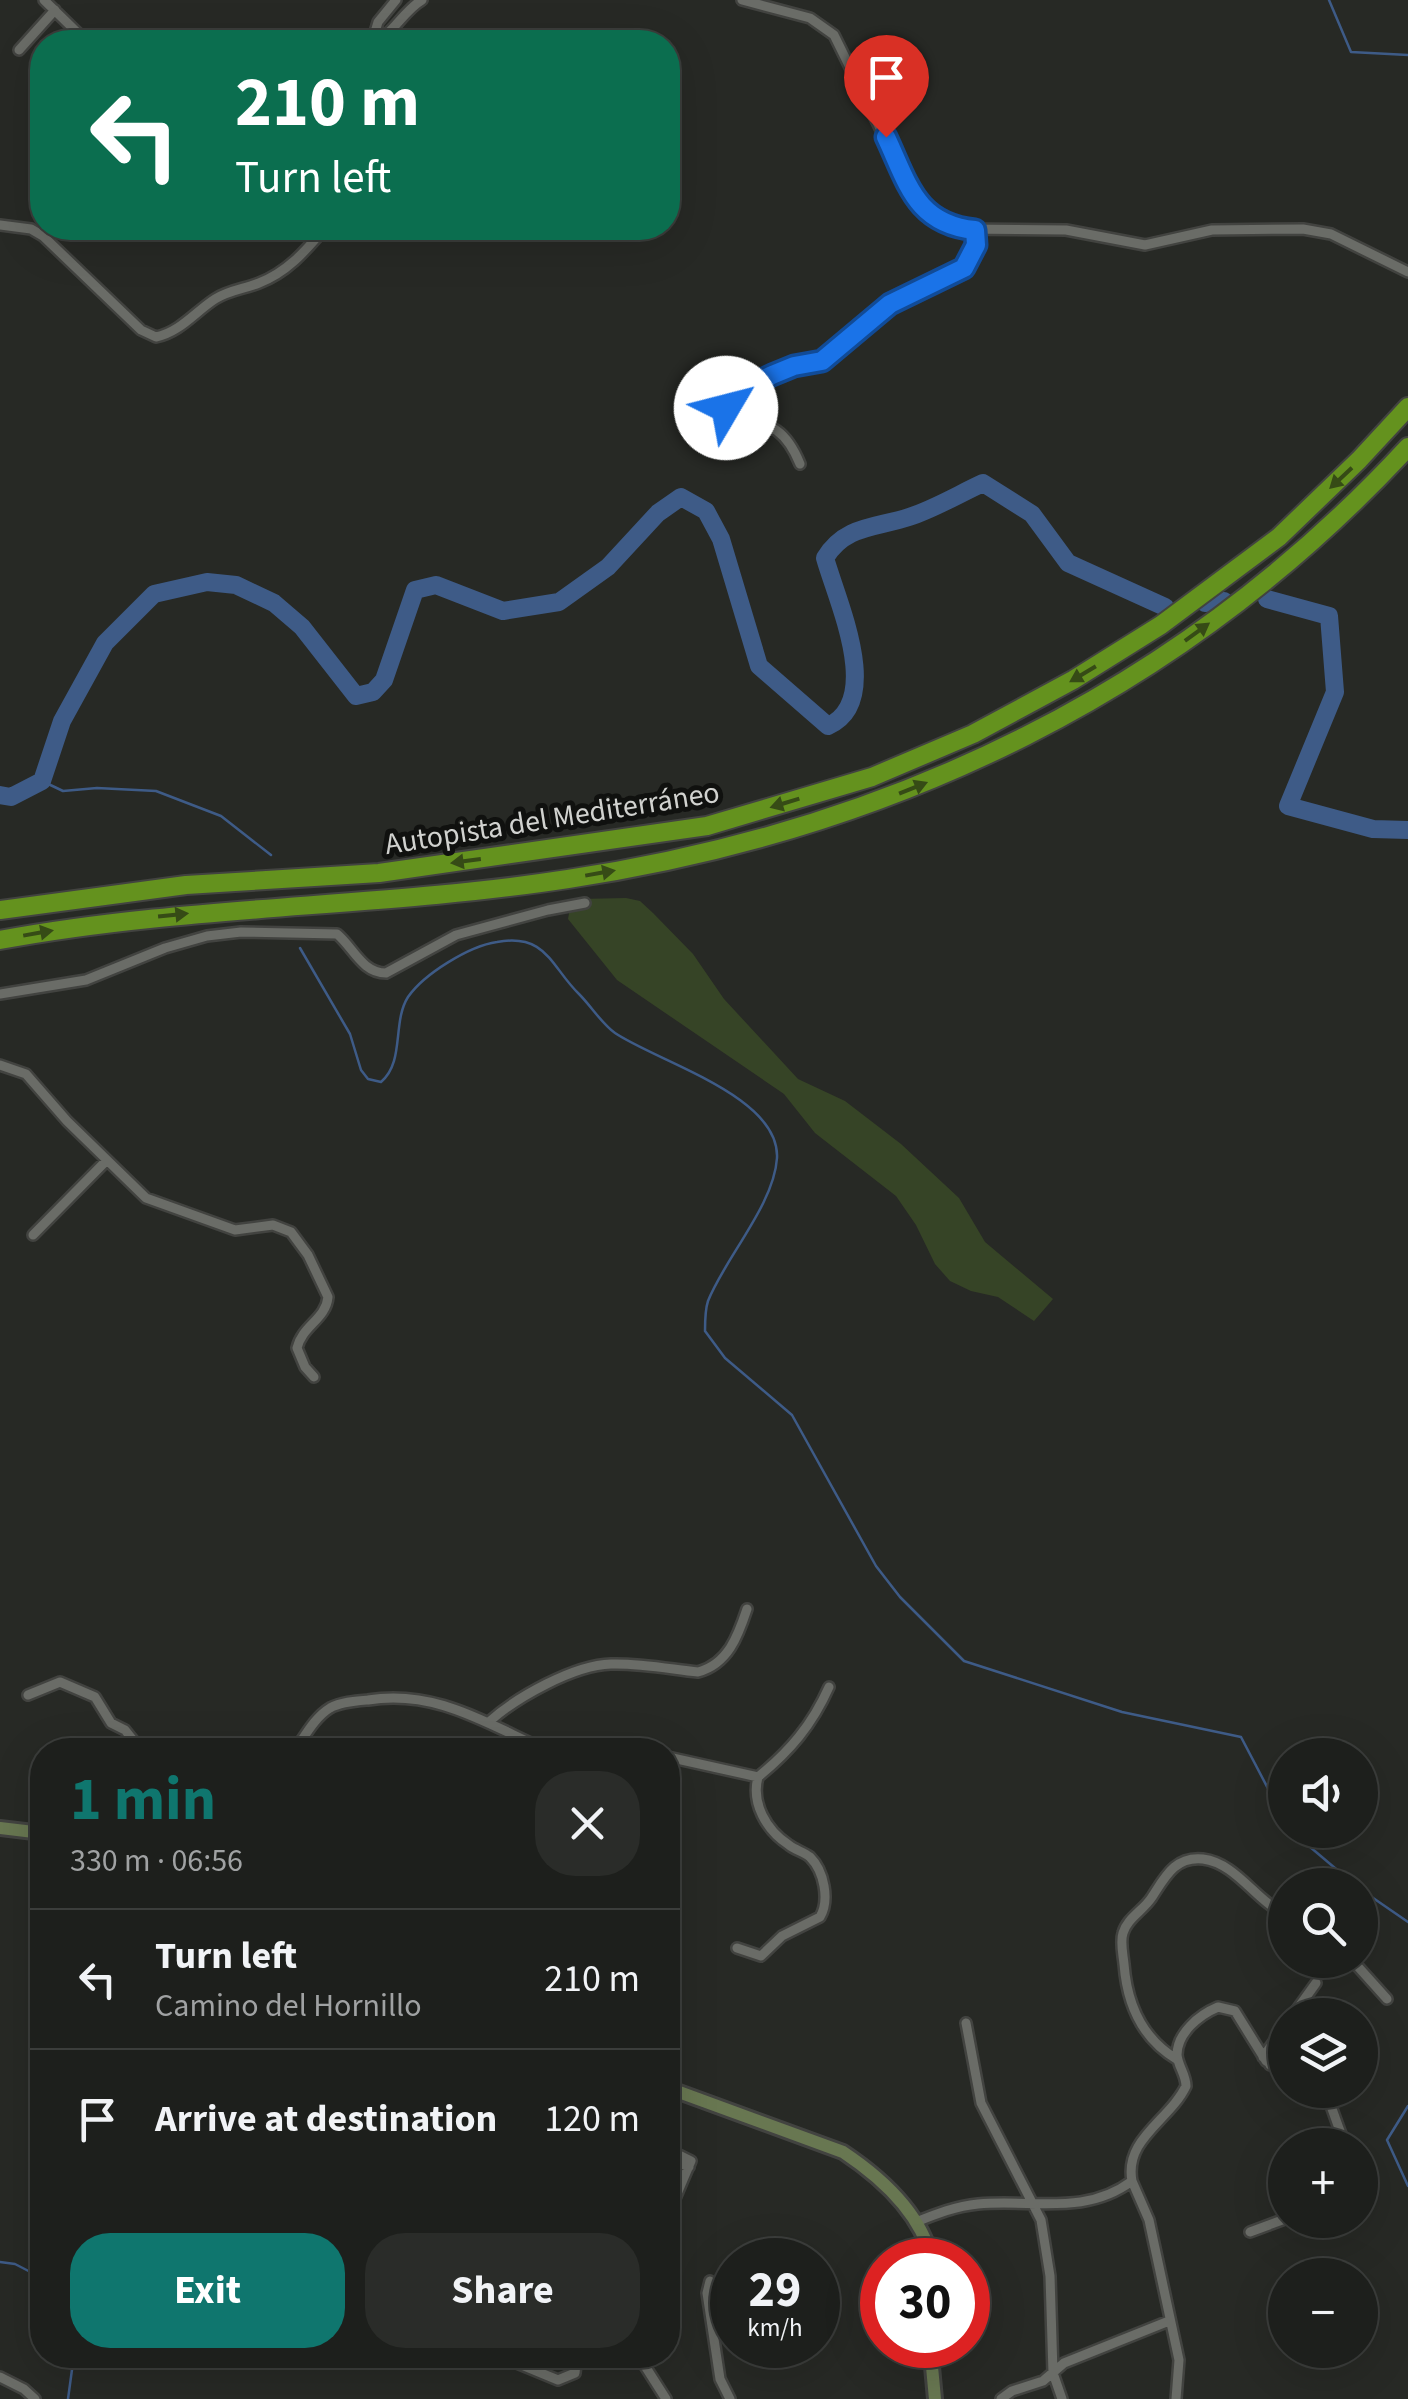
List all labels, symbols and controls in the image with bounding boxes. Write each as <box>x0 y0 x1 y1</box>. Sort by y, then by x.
pin <box>844 35 929 138</box>
icon: arrive <box>859 50 914 105</box>
text: 210 m <box>235 53 420 153</box>
icon: left <box>70 70 200 200</box>
text: Turn left <box>235 146 391 210</box>
position arrow <box>674 356 778 460</box>
one-way arrow <box>1329 466 1353 489</box>
one-way arrow <box>1184 623 1210 642</box>
one-way arrow <box>1069 664 1096 683</box>
street label: Autopista del Mediterráneo <box>382 771 723 866</box>
one-way arrow <box>898 779 928 795</box>
one-way arrow <box>770 796 800 811</box>
one-way arrow <box>450 853 482 869</box>
one-way arrow <box>585 865 617 880</box>
one-way arrow <box>157 907 189 923</box>
one-way arrow <box>23 925 54 940</box>
map controls <box>1268 1738 1378 2368</box>
button: sound <box>1268 1738 1378 1848</box>
text: 1 min <box>70 1758 216 1843</box>
button: close <box>535 1771 640 1876</box>
text: 330 m · 06:56 <box>70 1838 243 1884</box>
button: search <box>1268 1868 1378 1978</box>
text: Turn left <box>155 1929 297 1983</box>
icon: left <box>70 1952 125 2007</box>
text: 210 m <box>544 1952 640 2006</box>
text: Camino del Hornillo <box>155 1983 422 2029</box>
button: layers <box>1268 1998 1378 2108</box>
icon: arrive <box>70 2092 125 2147</box>
text: Arrive at destination <box>155 2092 497 2146</box>
text: 120 m <box>544 2092 640 2146</box>
button: + <box>1268 2128 1378 2238</box>
button: Exit <box>70 2233 345 2348</box>
button: Share <box>365 2233 640 2348</box>
speed limit sign: 30 <box>860 2238 990 2368</box>
text: 29 <box>749 2255 801 2326</box>
button: − <box>1268 2258 1378 2368</box>
text: km/h <box>747 2310 803 2346</box>

